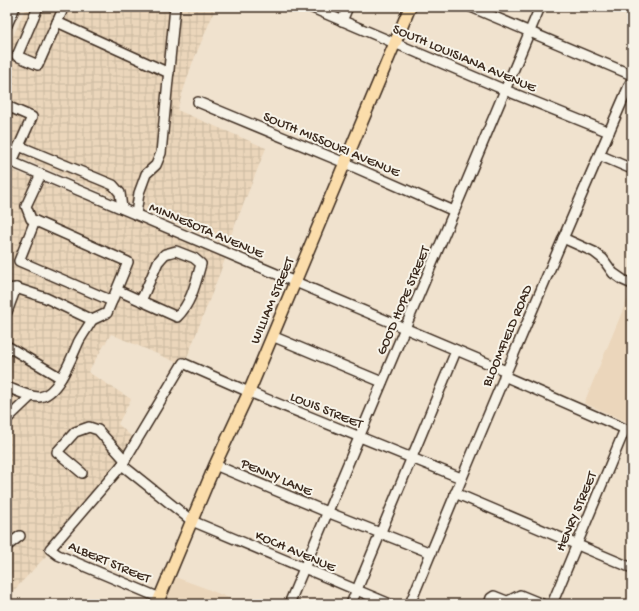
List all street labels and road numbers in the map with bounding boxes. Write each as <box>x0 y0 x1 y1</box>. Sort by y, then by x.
street label: SOUTH LOUISIANA AVENUE <box>390 21 540 98</box>
street label: SOUTH MISSOURI AVENUE <box>260 109 403 182</box>
street label: MINNESOTA AVENUE <box>146 200 267 264</box>
street label: GOOD HOPE STREET <box>374 244 435 358</box>
street label: WILLIAM STREET <box>247 255 299 347</box>
street label: BLOOMFIELD ROAD <box>479 282 538 390</box>
street label: LOUIS STREET <box>287 389 365 434</box>
street label: PENNY LANE <box>237 455 315 501</box>
street label: HENRY STREET <box>553 469 602 554</box>
street label: KOCH AVENUE <box>252 528 339 577</box>
street label: ALBERT STREET <box>65 538 153 588</box>

